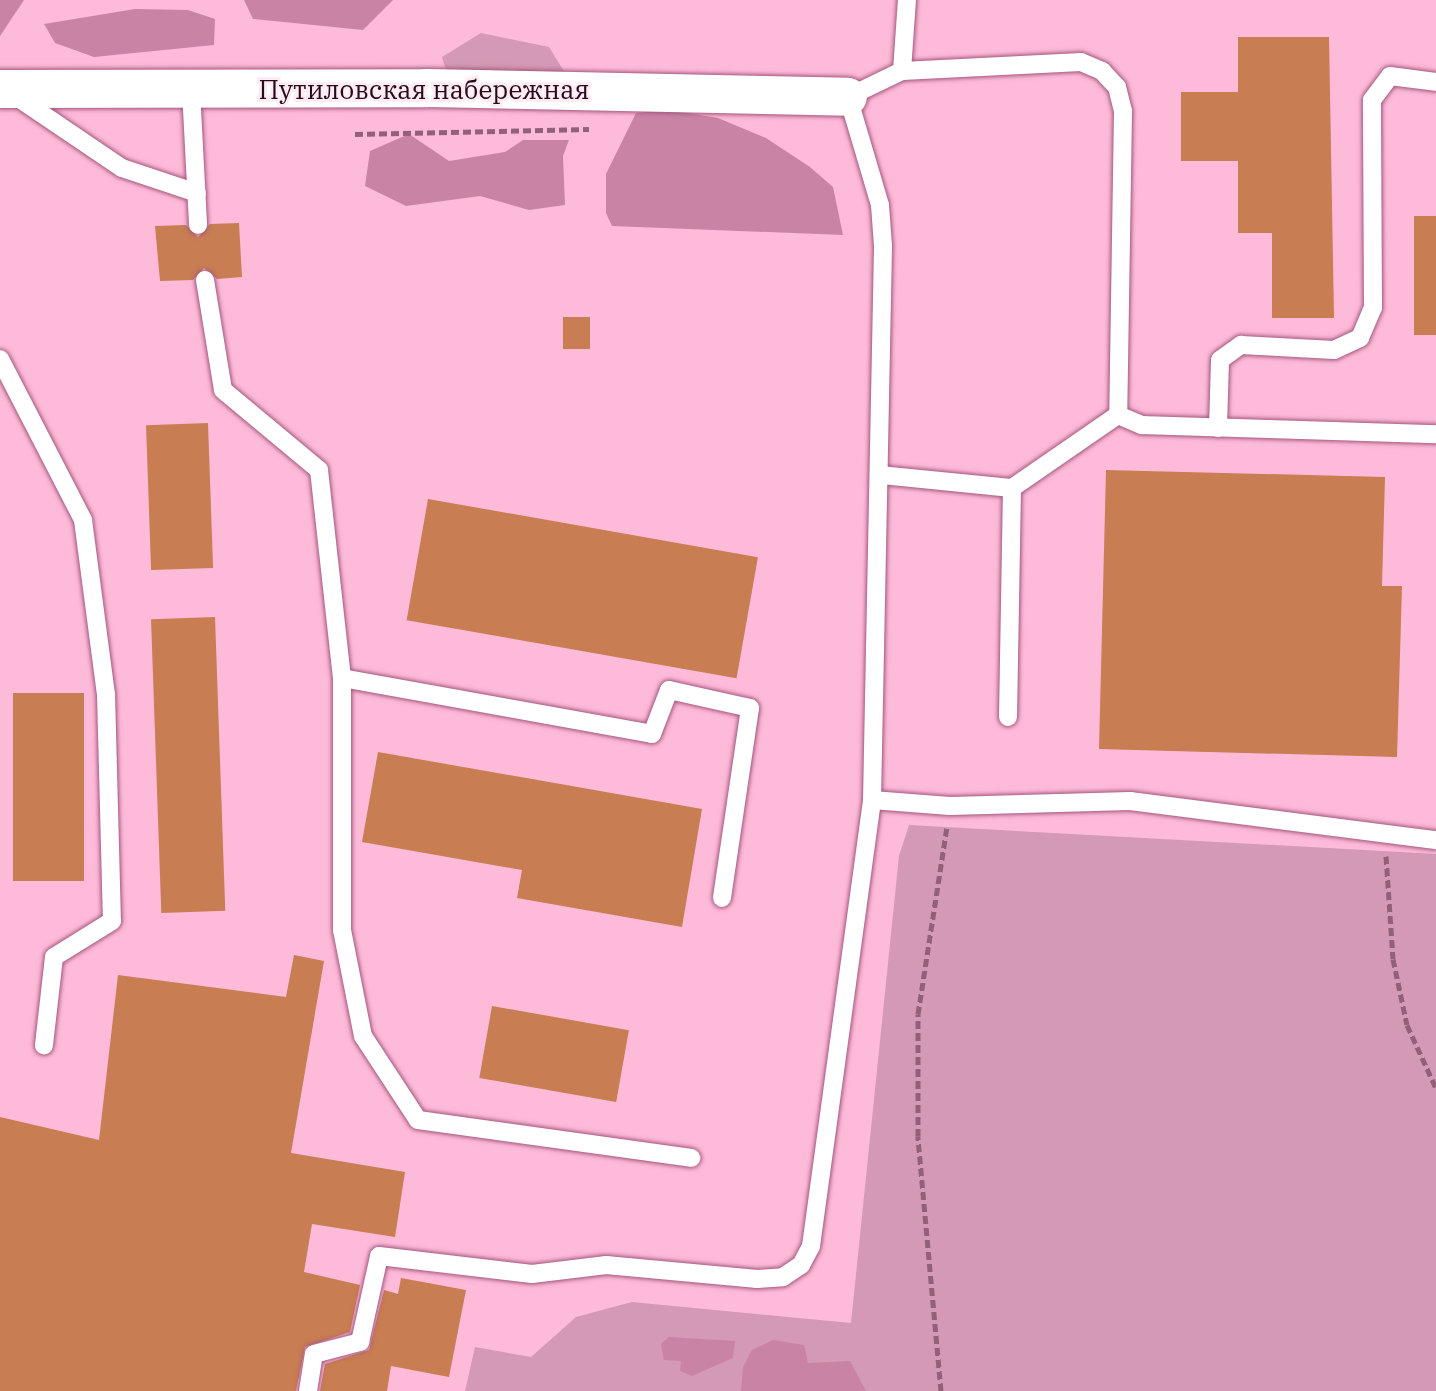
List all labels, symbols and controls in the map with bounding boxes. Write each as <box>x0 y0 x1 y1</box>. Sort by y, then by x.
street label: Путиловская набережная <box>259 74 589 106</box>

